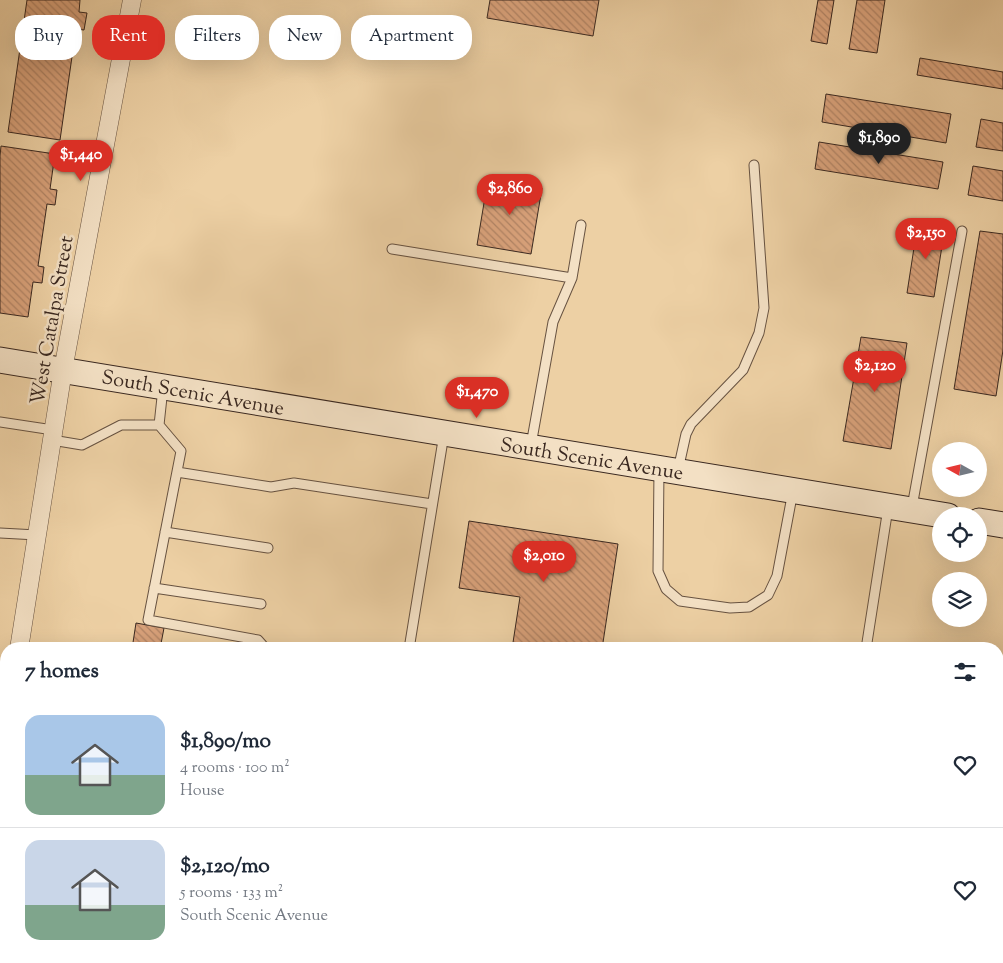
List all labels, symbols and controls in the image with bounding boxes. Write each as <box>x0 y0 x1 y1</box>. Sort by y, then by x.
chip: Buy <box>15 15 82 60</box>
chip: Rent <box>92 15 165 60</box>
chip: Filters <box>175 15 259 60</box>
chip: New <box>269 15 341 60</box>
chip: Apartment <box>351 15 472 60</box>
pin: $1,890 <box>838 122 920 165</box>
text: $1,890 <box>858 127 900 150</box>
pin: $1,440 <box>40 140 122 182</box>
text: $1,440 <box>60 144 102 167</box>
pin: $2,860 <box>469 174 551 216</box>
text: $2,860 <box>488 178 532 201</box>
pin: $2,150 <box>885 218 967 260</box>
text: $2,150 <box>906 222 946 245</box>
street label: West Catalpa Street <box>24 234 83 407</box>
pin: $2,120 <box>834 350 916 393</box>
text: $2,120 <box>854 355 896 378</box>
street label: South Scenic Avenue <box>99 364 286 425</box>
pin: $1,470 <box>436 376 518 419</box>
text: $1,470 <box>456 381 498 404</box>
street label: South Scenic Avenue <box>498 432 685 489</box>
north arrow <box>932 442 988 498</box>
map controls <box>932 442 987 627</box>
button: locate <box>932 507 987 562</box>
pin: $2,010 <box>503 540 585 583</box>
text: $2,010 <box>523 545 565 568</box>
button: layers <box>932 572 987 627</box>
text: 7 homes <box>25 657 99 687</box>
icon: filters <box>951 658 979 686</box>
text: $1,890/mo <box>180 727 271 757</box>
icon: home <box>65 735 125 795</box>
icon: heart <box>951 751 979 779</box>
text: 4 rooms · 100 m² <box>180 757 290 780</box>
text: House <box>180 780 224 803</box>
text: $2,120/mo <box>180 852 270 882</box>
icon: home <box>65 860 125 920</box>
icon: heart <box>951 876 979 904</box>
text: 5 rooms · 133 m² <box>180 882 283 905</box>
text: South Scenic Avenue <box>180 905 328 928</box>

